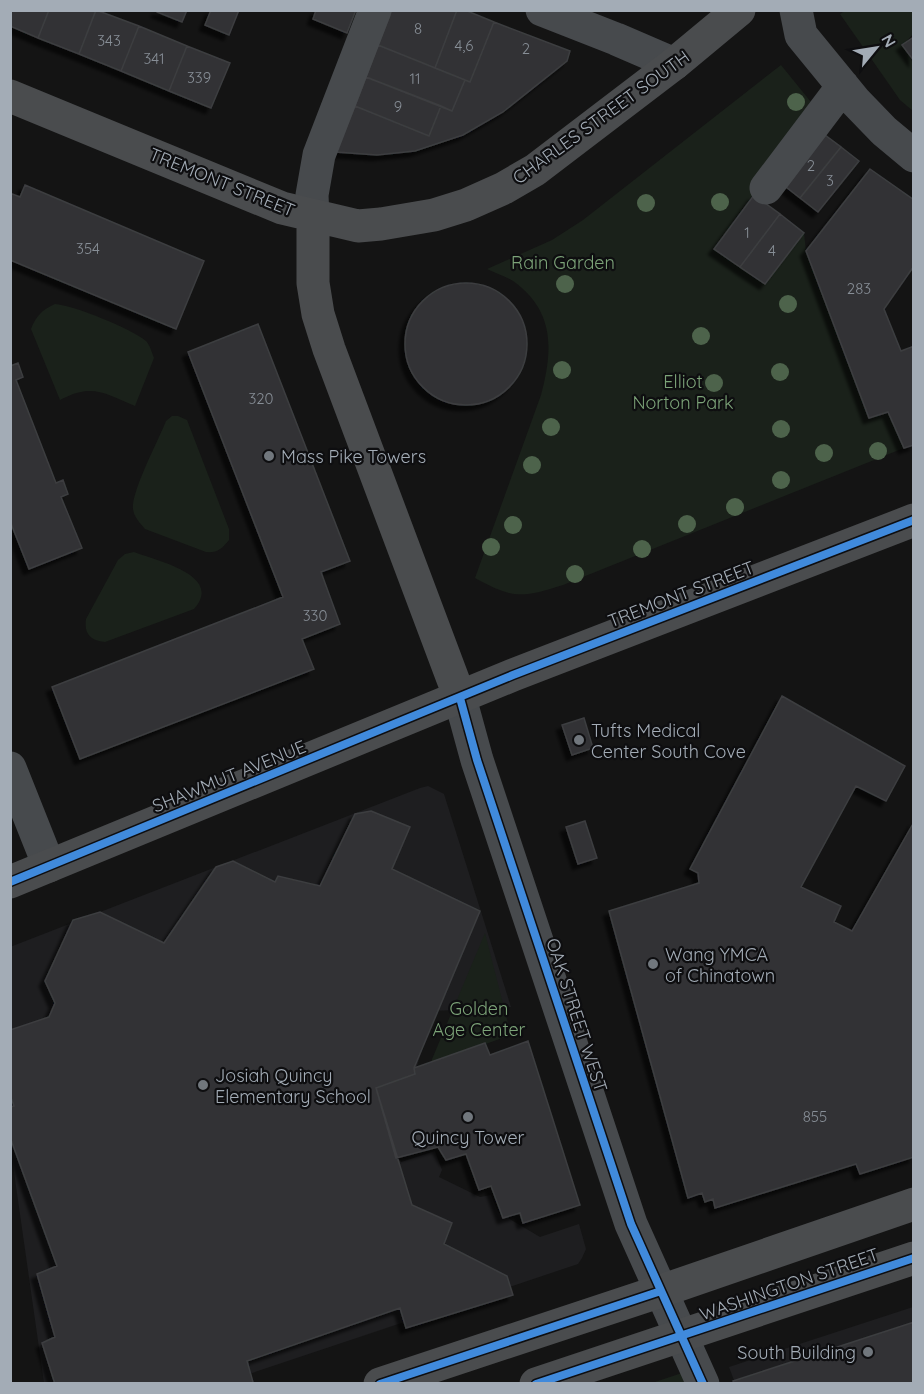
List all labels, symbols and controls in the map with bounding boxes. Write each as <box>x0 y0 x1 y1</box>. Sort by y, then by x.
north arrow <box>846 18 906 78</box>
house number: 8 <box>414 19 422 38</box>
text: N <box>877 30 901 51</box>
house number: 343 <box>97 31 121 50</box>
house number: 4,6 <box>455 36 473 55</box>
house number: 2 <box>522 39 530 58</box>
street label: CHARLES STREET SOUTH <box>508 45 694 189</box>
house number: 341 <box>143 49 165 68</box>
house number: 339 <box>187 68 211 87</box>
house number: 11 <box>409 69 421 88</box>
house number: 9 <box>394 97 402 116</box>
street label: TREMONT STREET <box>146 142 298 222</box>
house number: 2 <box>807 156 815 175</box>
house number: 3 <box>826 171 834 190</box>
house number: 1 <box>744 223 750 242</box>
house number: 354 <box>76 239 100 258</box>
house number: 4 <box>768 241 776 260</box>
park label: Rain Garden <box>511 251 615 274</box>
house number: 283 <box>847 279 871 298</box>
park label: Elliot Norton Park <box>632 370 734 414</box>
house number: 320 <box>248 389 274 408</box>
place label: Mass Pike Towers <box>281 445 426 468</box>
marker: Mass Pike Towers <box>262 449 276 463</box>
street label: TREMONT STREET <box>604 555 758 633</box>
house number: 330 <box>303 606 327 625</box>
place label: Tufts Medical Center South Cove <box>591 719 746 763</box>
marker: Tufts Medical Center South Cove <box>572 733 586 747</box>
street label: SHAWMUT AVENUE <box>149 735 309 817</box>
street label: OAK STREET WEST <box>541 935 613 1095</box>
place label: Wang YMCA of Chinatown <box>665 943 775 987</box>
marker: Wang YMCA of Chinatown <box>646 957 660 971</box>
park label: Golden Age Center <box>432 997 526 1041</box>
place label: Josiah Quincy Elementary School <box>215 1064 371 1108</box>
marker: Josiah Quincy Elementary School <box>196 1078 210 1092</box>
house number: 855 <box>803 1107 827 1126</box>
marker: Quincy Tower <box>461 1110 475 1124</box>
place label: Quincy Tower <box>411 1126 525 1149</box>
street label: WASHINGTON STREET <box>696 1242 882 1325</box>
place label: South Building <box>737 1341 856 1364</box>
marker: South Building <box>861 1345 875 1359</box>

